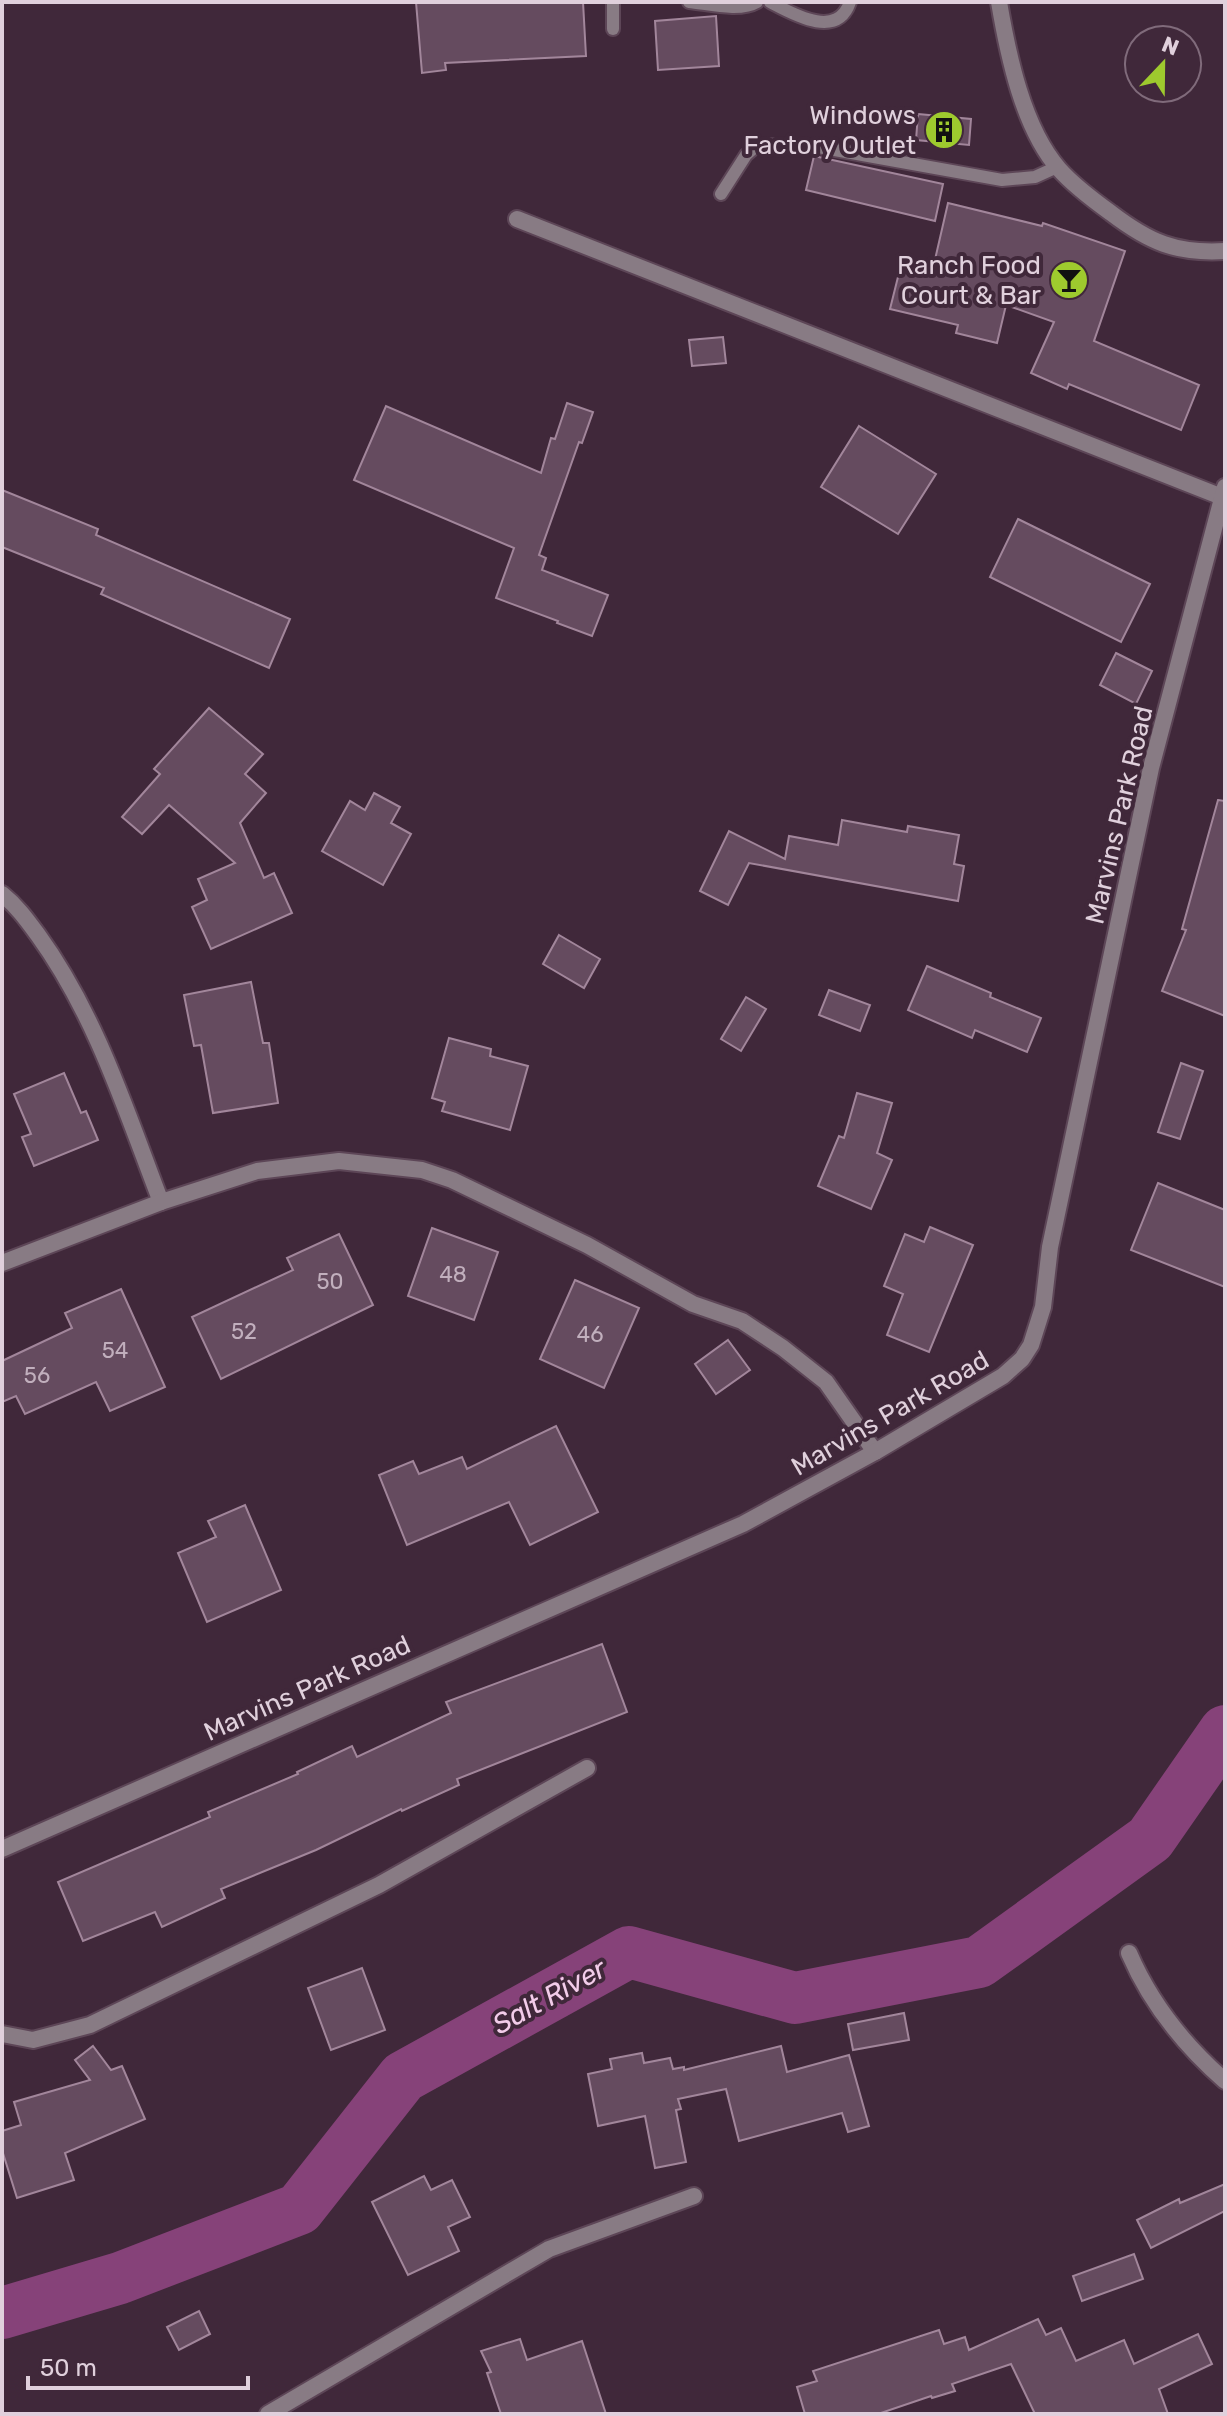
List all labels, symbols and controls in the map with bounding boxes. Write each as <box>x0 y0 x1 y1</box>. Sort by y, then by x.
north arrow <box>1123 24 1203 104</box>
text: N <box>1158 30 1183 61</box>
place label: Windows Factory Outlet <box>743 100 916 161</box>
building icon: Windows Factory Outlet <box>923 109 965 151</box>
place label: Ranch Food Court & Bar <box>897 250 1041 311</box>
bar icon: Ranch Food Court & Bar <box>1048 259 1090 301</box>
street label: Marvins Park Road <box>1079 703 1160 927</box>
house number: 48 <box>439 1261 467 1288</box>
house number: 50 <box>316 1268 344 1295</box>
house number: 52 <box>231 1318 257 1345</box>
house number: 46 <box>577 1321 603 1348</box>
house number: 54 <box>102 1337 128 1364</box>
street label: Marvins Park Road <box>786 1344 994 1483</box>
house number: 56 <box>24 1362 50 1389</box>
street label: Marvins Park Road <box>199 1629 415 1748</box>
water label: Salt River <box>487 1951 613 2041</box>
scale bar <box>28 2340 248 2390</box>
text: 50 m <box>40 2354 97 2382</box>

